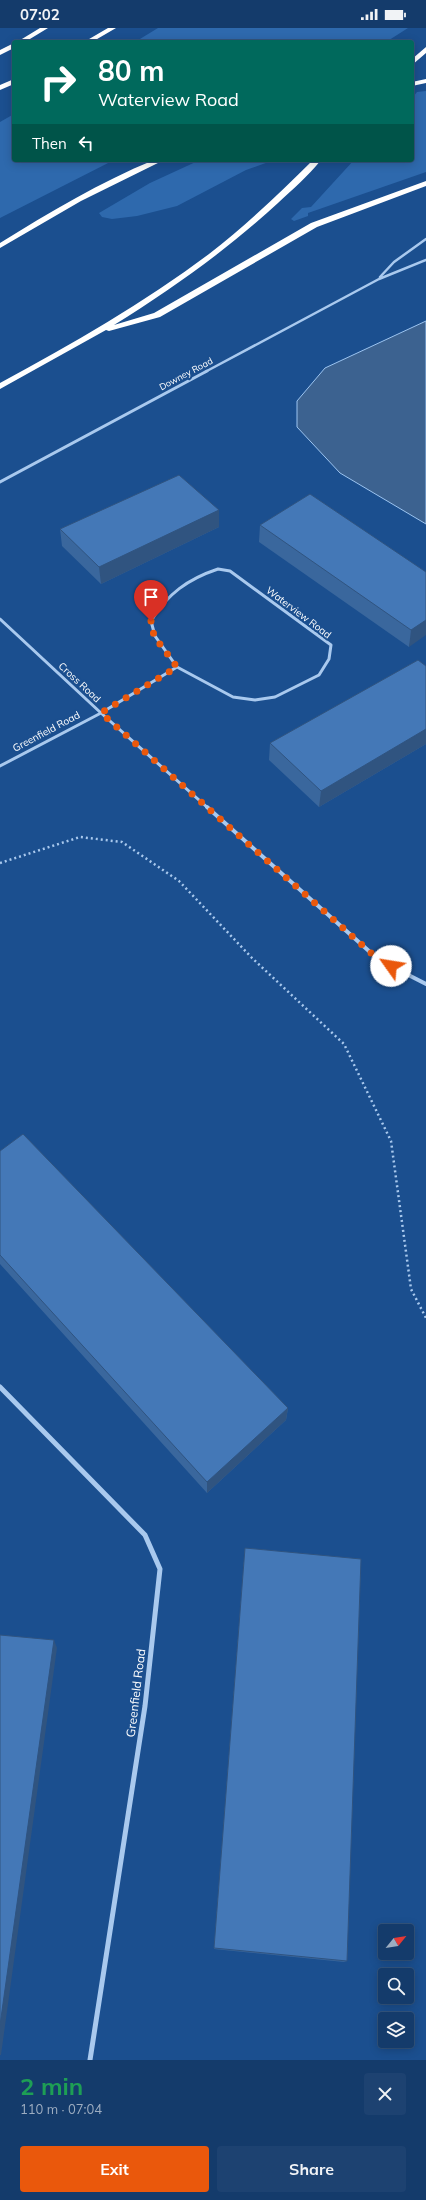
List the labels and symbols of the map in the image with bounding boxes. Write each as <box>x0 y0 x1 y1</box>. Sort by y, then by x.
street label: Downey Road <box>157 355 215 393</box>
pin <box>134 580 168 621</box>
street label: Waterview Road <box>264 584 334 641</box>
street label: Cross Road <box>56 659 104 705</box>
street label: Greenfield Road <box>10 708 82 755</box>
position arrow <box>370 945 412 987</box>
street label: Greenfield Road <box>123 1648 148 1738</box>
north arrow <box>378 1924 414 1960</box>

